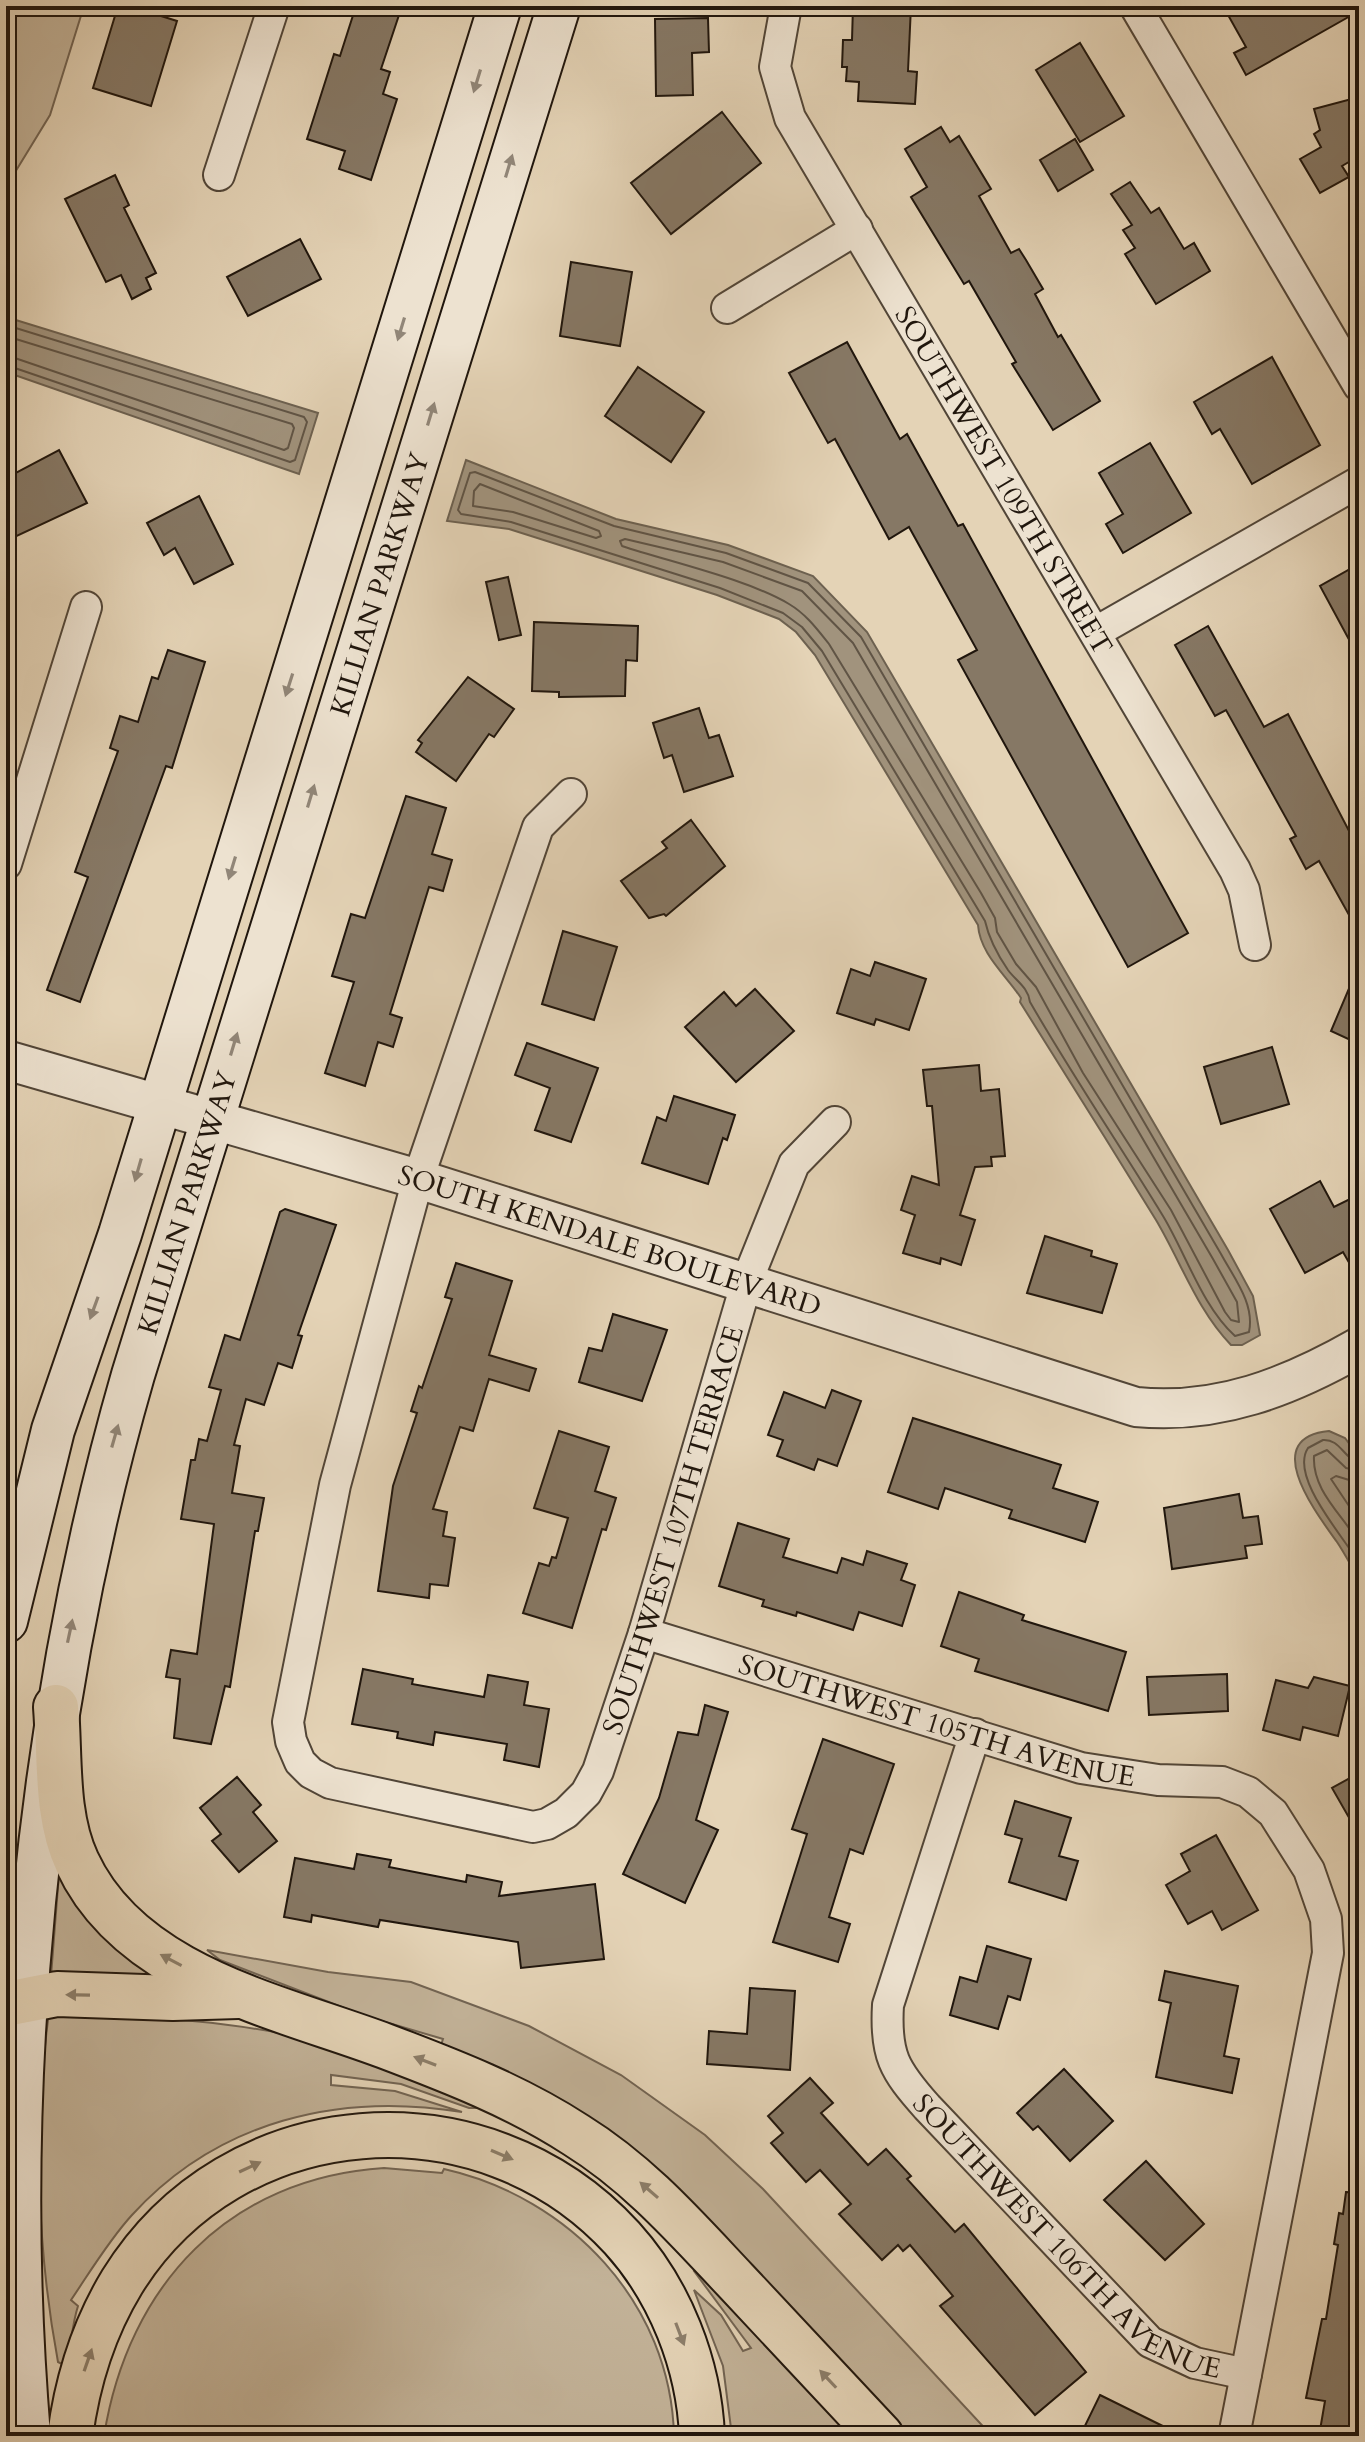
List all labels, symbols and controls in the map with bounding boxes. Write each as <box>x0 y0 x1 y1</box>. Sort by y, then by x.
one-way arrow <box>470 69 483 93</box>
one-way arrow <box>503 154 515 178</box>
street label: SOUTHWEST 109TH STREET <box>886 299 1121 662</box>
one-way arrow <box>394 317 407 341</box>
one-way arrow <box>425 402 438 426</box>
street label: KILLIAN PARKWAY <box>321 448 439 721</box>
one-way arrow <box>282 674 294 698</box>
one-way arrow <box>306 784 318 808</box>
one-way arrow <box>225 857 238 881</box>
one-way arrow <box>228 1032 241 1056</box>
street label: KILLIAN PARKWAY <box>129 1067 246 1339</box>
street label: SOUTH KENDALE BOULEVARD <box>393 1156 826 1326</box>
one-way arrow <box>132 1157 144 1182</box>
one-way arrow <box>87 1296 100 1320</box>
street label: SOUTHWEST 107TH TERRACE <box>593 1321 753 1740</box>
one-way arrow <box>109 1424 122 1448</box>
one-way arrow <box>64 1618 77 1643</box>
street label: SOUTHWEST 105TH AVENUE <box>734 1645 1138 1796</box>
one-way arrow <box>160 1953 182 1967</box>
one-way arrow <box>65 1988 90 2001</box>
one-way arrow <box>413 2054 437 2067</box>
street label: SOUTHWEST 106TH AVENUE <box>904 2086 1224 2388</box>
one-way arrow <box>490 2149 514 2162</box>
one-way arrow <box>239 2160 262 2174</box>
one-way arrow <box>640 2182 660 2199</box>
one-way arrow <box>673 2322 686 2346</box>
one-way arrow <box>82 2348 94 2372</box>
one-way arrow <box>819 2370 837 2389</box>

